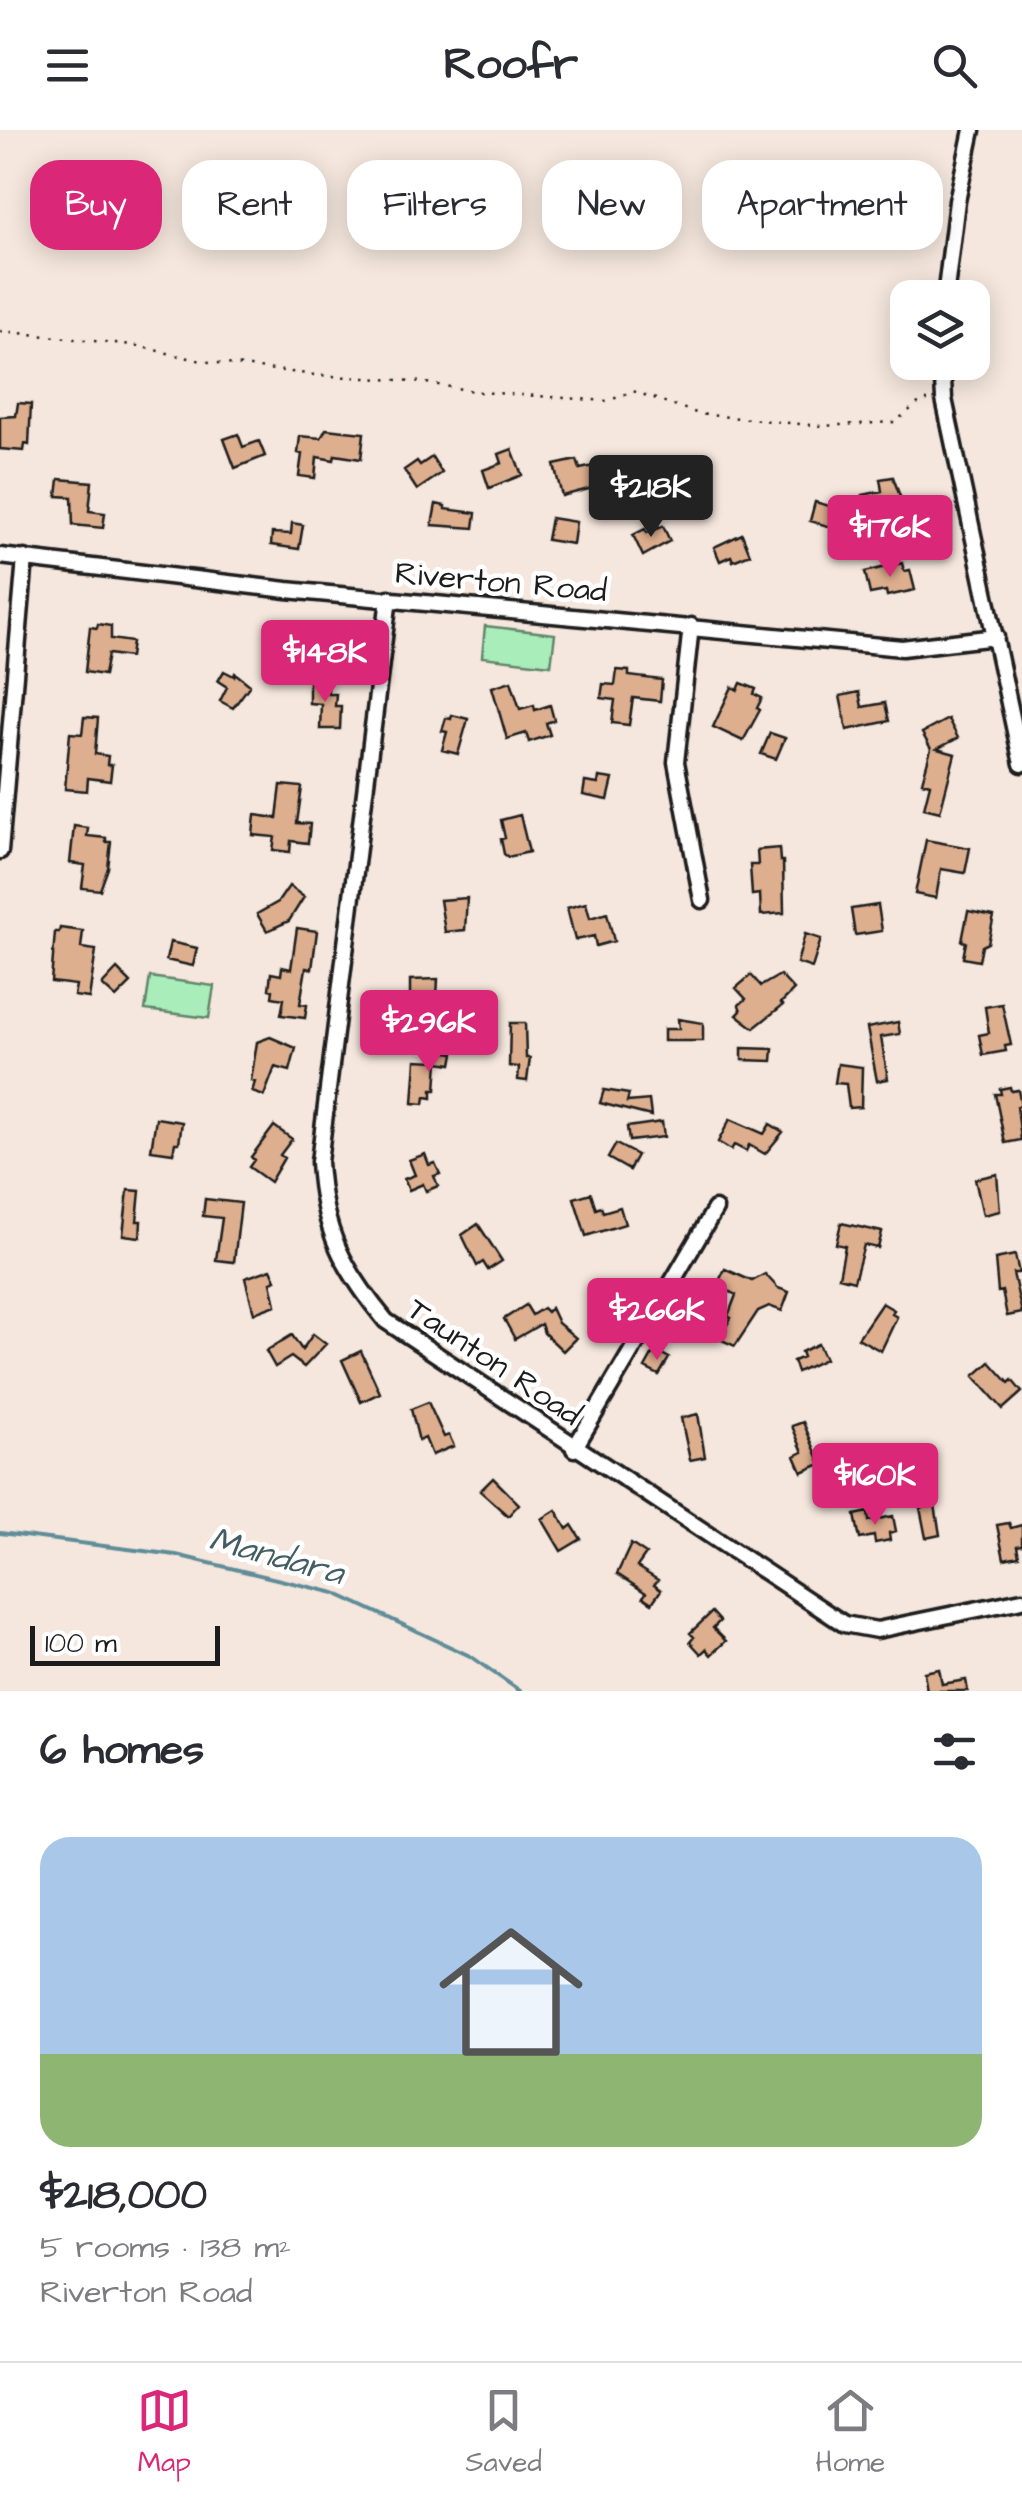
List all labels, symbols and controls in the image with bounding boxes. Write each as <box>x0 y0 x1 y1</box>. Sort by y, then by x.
text: Roofr <box>444 34 578 96</box>
icon: menu <box>40 38 95 93</box>
icon: search <box>927 38 982 93</box>
chip: Buy <box>30 160 162 250</box>
chip: Rent <box>182 160 327 250</box>
chip: Filters <box>347 160 522 250</box>
chip: New <box>542 160 682 250</box>
chip: Apartment <box>702 160 943 250</box>
map controls <box>890 280 990 380</box>
button: layers <box>890 280 990 380</box>
pin: $218K <box>581 455 721 540</box>
text: $218K <box>611 465 691 510</box>
pin: $176K <box>820 495 960 580</box>
text: $176K <box>849 505 931 550</box>
street label: Riverton Road <box>393 551 609 614</box>
pin: $148K <box>255 620 395 705</box>
text: $148K <box>283 630 367 675</box>
pin: $296K <box>359 990 499 1075</box>
text: $296K <box>382 1000 476 1045</box>
pin: $266K <box>587 1278 727 1363</box>
street label: Taunton Road <box>398 1287 590 1437</box>
text: $266K <box>609 1288 705 1333</box>
pin: $160K <box>805 1443 945 1528</box>
text: $160K <box>834 1453 916 1498</box>
water label: Mandara <box>204 1515 351 1598</box>
scale bar <box>30 1621 220 1666</box>
text: 100 m <box>45 1624 117 1663</box>
text: 6 homes <box>40 1722 204 1780</box>
icon: filters <box>927 1724 982 1779</box>
icon: home <box>421 1902 601 2082</box>
text: $218,000 <box>40 2167 207 2225</box>
text: 5 rooms · 138 m² <box>40 2225 291 2270</box>
text: Riverton Road <box>40 2270 252 2315</box>
tab: Map <box>137 2383 192 2482</box>
tab: Saved <box>466 2383 542 2482</box>
tab: Home <box>815 2383 885 2482</box>

